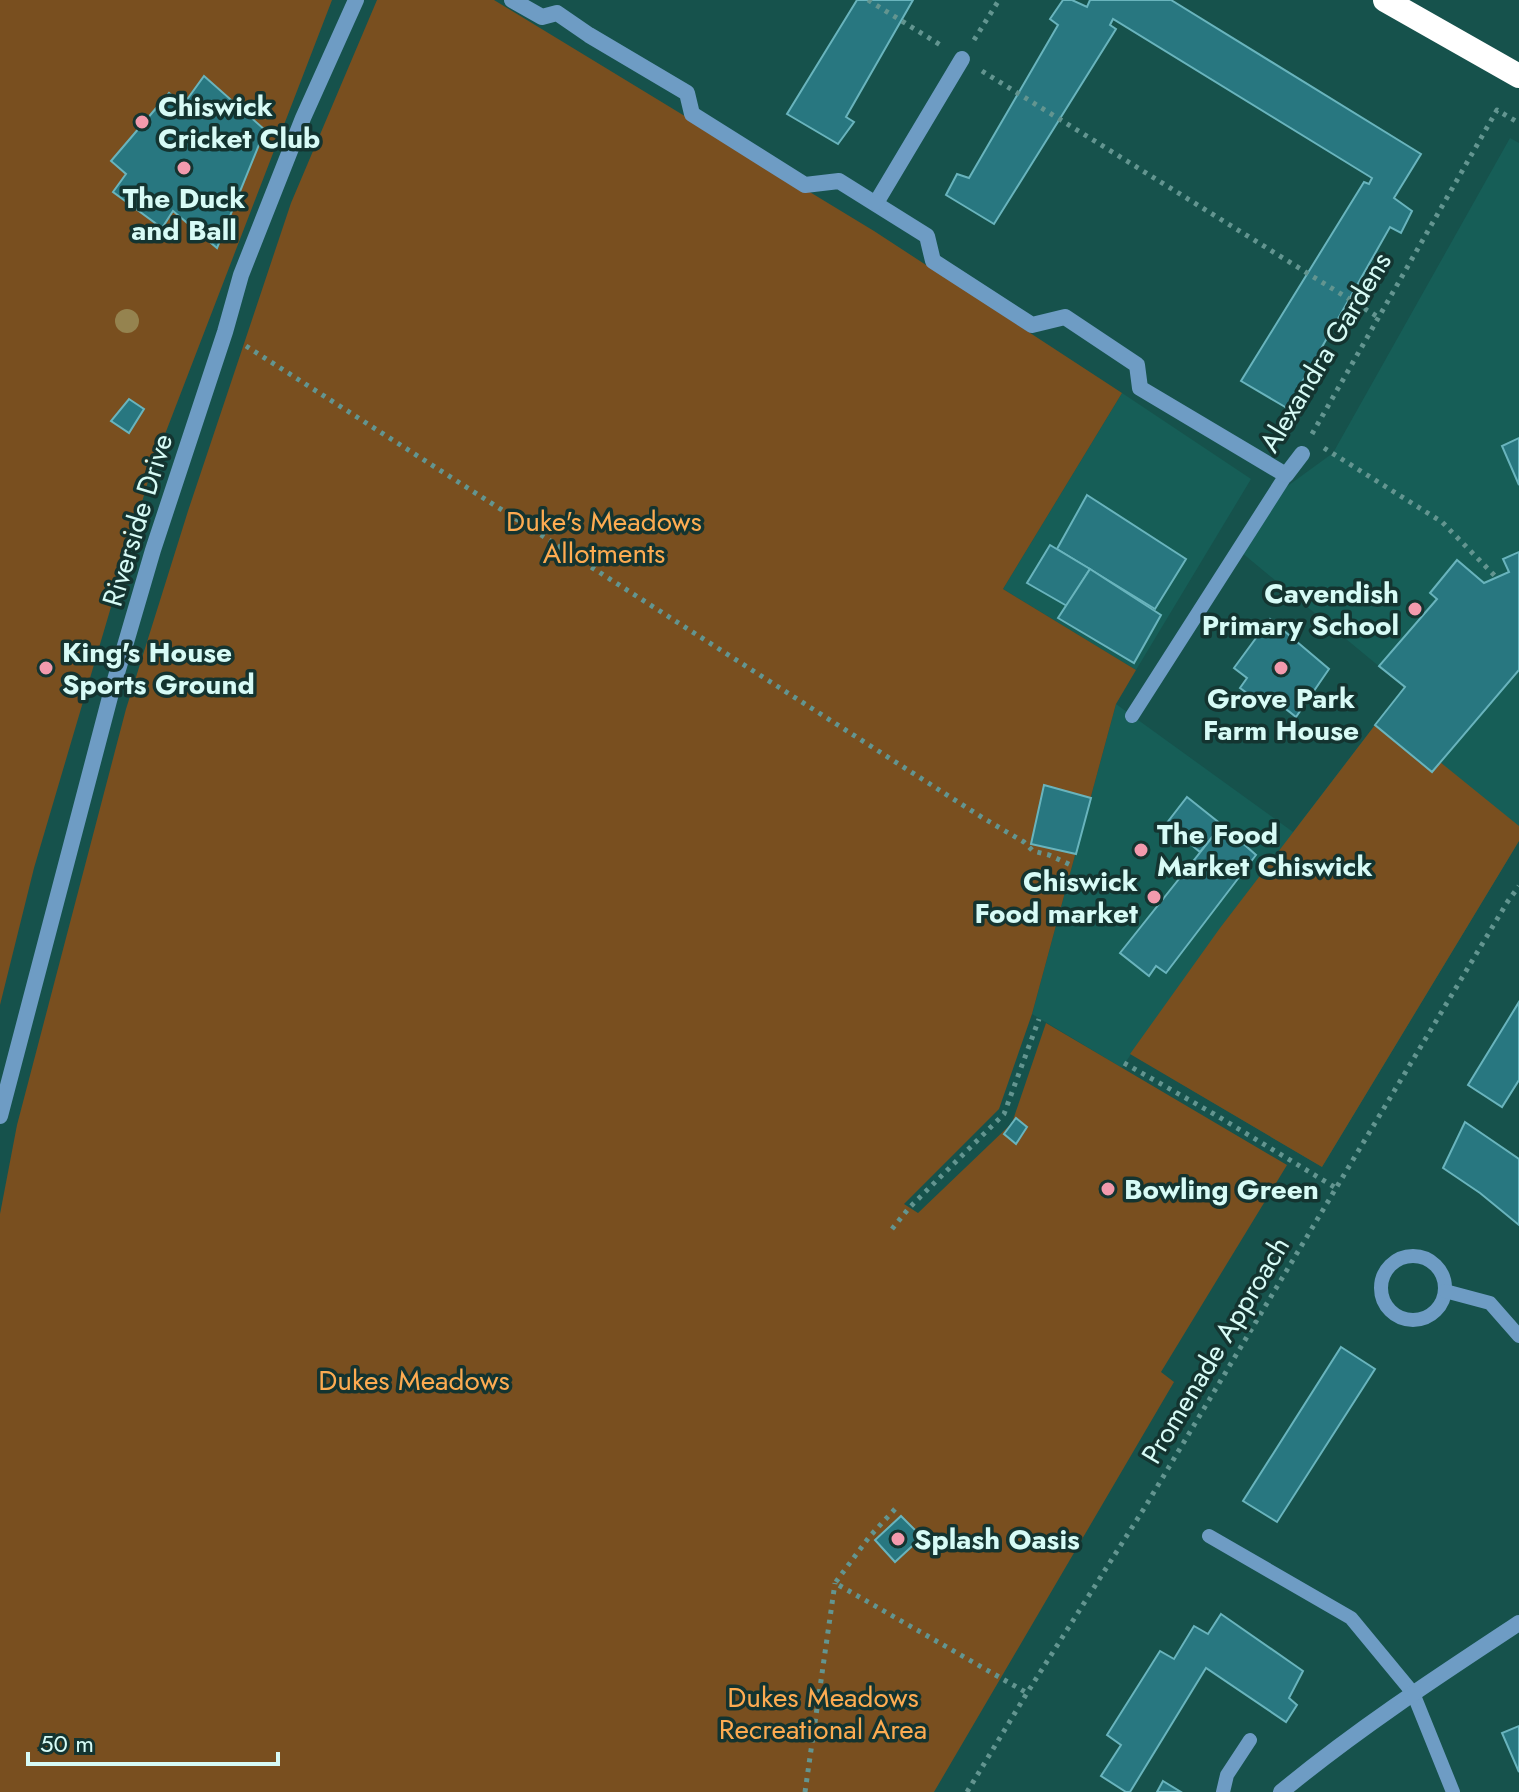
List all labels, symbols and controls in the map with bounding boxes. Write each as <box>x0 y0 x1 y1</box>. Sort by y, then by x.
place label: Chiswick Cricket Club <box>158 86 320 159</box>
marker: Chiswick Cricket Club <box>133 113 151 131</box>
marker: The Duck and Ball <box>175 159 193 177</box>
place label: The Duck and Ball <box>123 178 245 251</box>
street label: Alexandra Gardens <box>1249 244 1402 460</box>
street label: Riverside Drive <box>92 429 183 611</box>
park label: Duke's Meadows Allotments <box>506 501 702 574</box>
place label: Cavendish Primary School <box>1202 573 1399 646</box>
marker: Cavendish Primary School <box>1406 600 1424 618</box>
place label: King's House Sports Ground <box>62 632 255 705</box>
marker: King's House Sports Ground <box>37 659 55 677</box>
marker: Grove Park Farm House <box>1272 659 1290 677</box>
place label: Grove Park Farm House <box>1203 678 1359 751</box>
place label: The Food Market Chiswick <box>1157 814 1373 887</box>
marker: The Food Market Chiswick <box>1132 841 1150 859</box>
place label: Chiswick Food market <box>974 861 1138 934</box>
marker: Chiswick Food market <box>1145 888 1163 906</box>
place label: Bowling Green <box>1124 1169 1319 1210</box>
marker: Bowling Green <box>1099 1180 1117 1198</box>
street label: Promenade Approach <box>1131 1229 1300 1472</box>
park label: Dukes Meadows <box>318 1360 510 1401</box>
place label: Splash Oasis <box>914 1519 1080 1560</box>
marker: Splash Oasis <box>889 1530 907 1548</box>
park label: Dukes Meadows Recreational Area <box>719 1677 927 1750</box>
scale bar <box>28 1716 278 1766</box>
text: 50 m <box>40 1726 94 1761</box>

